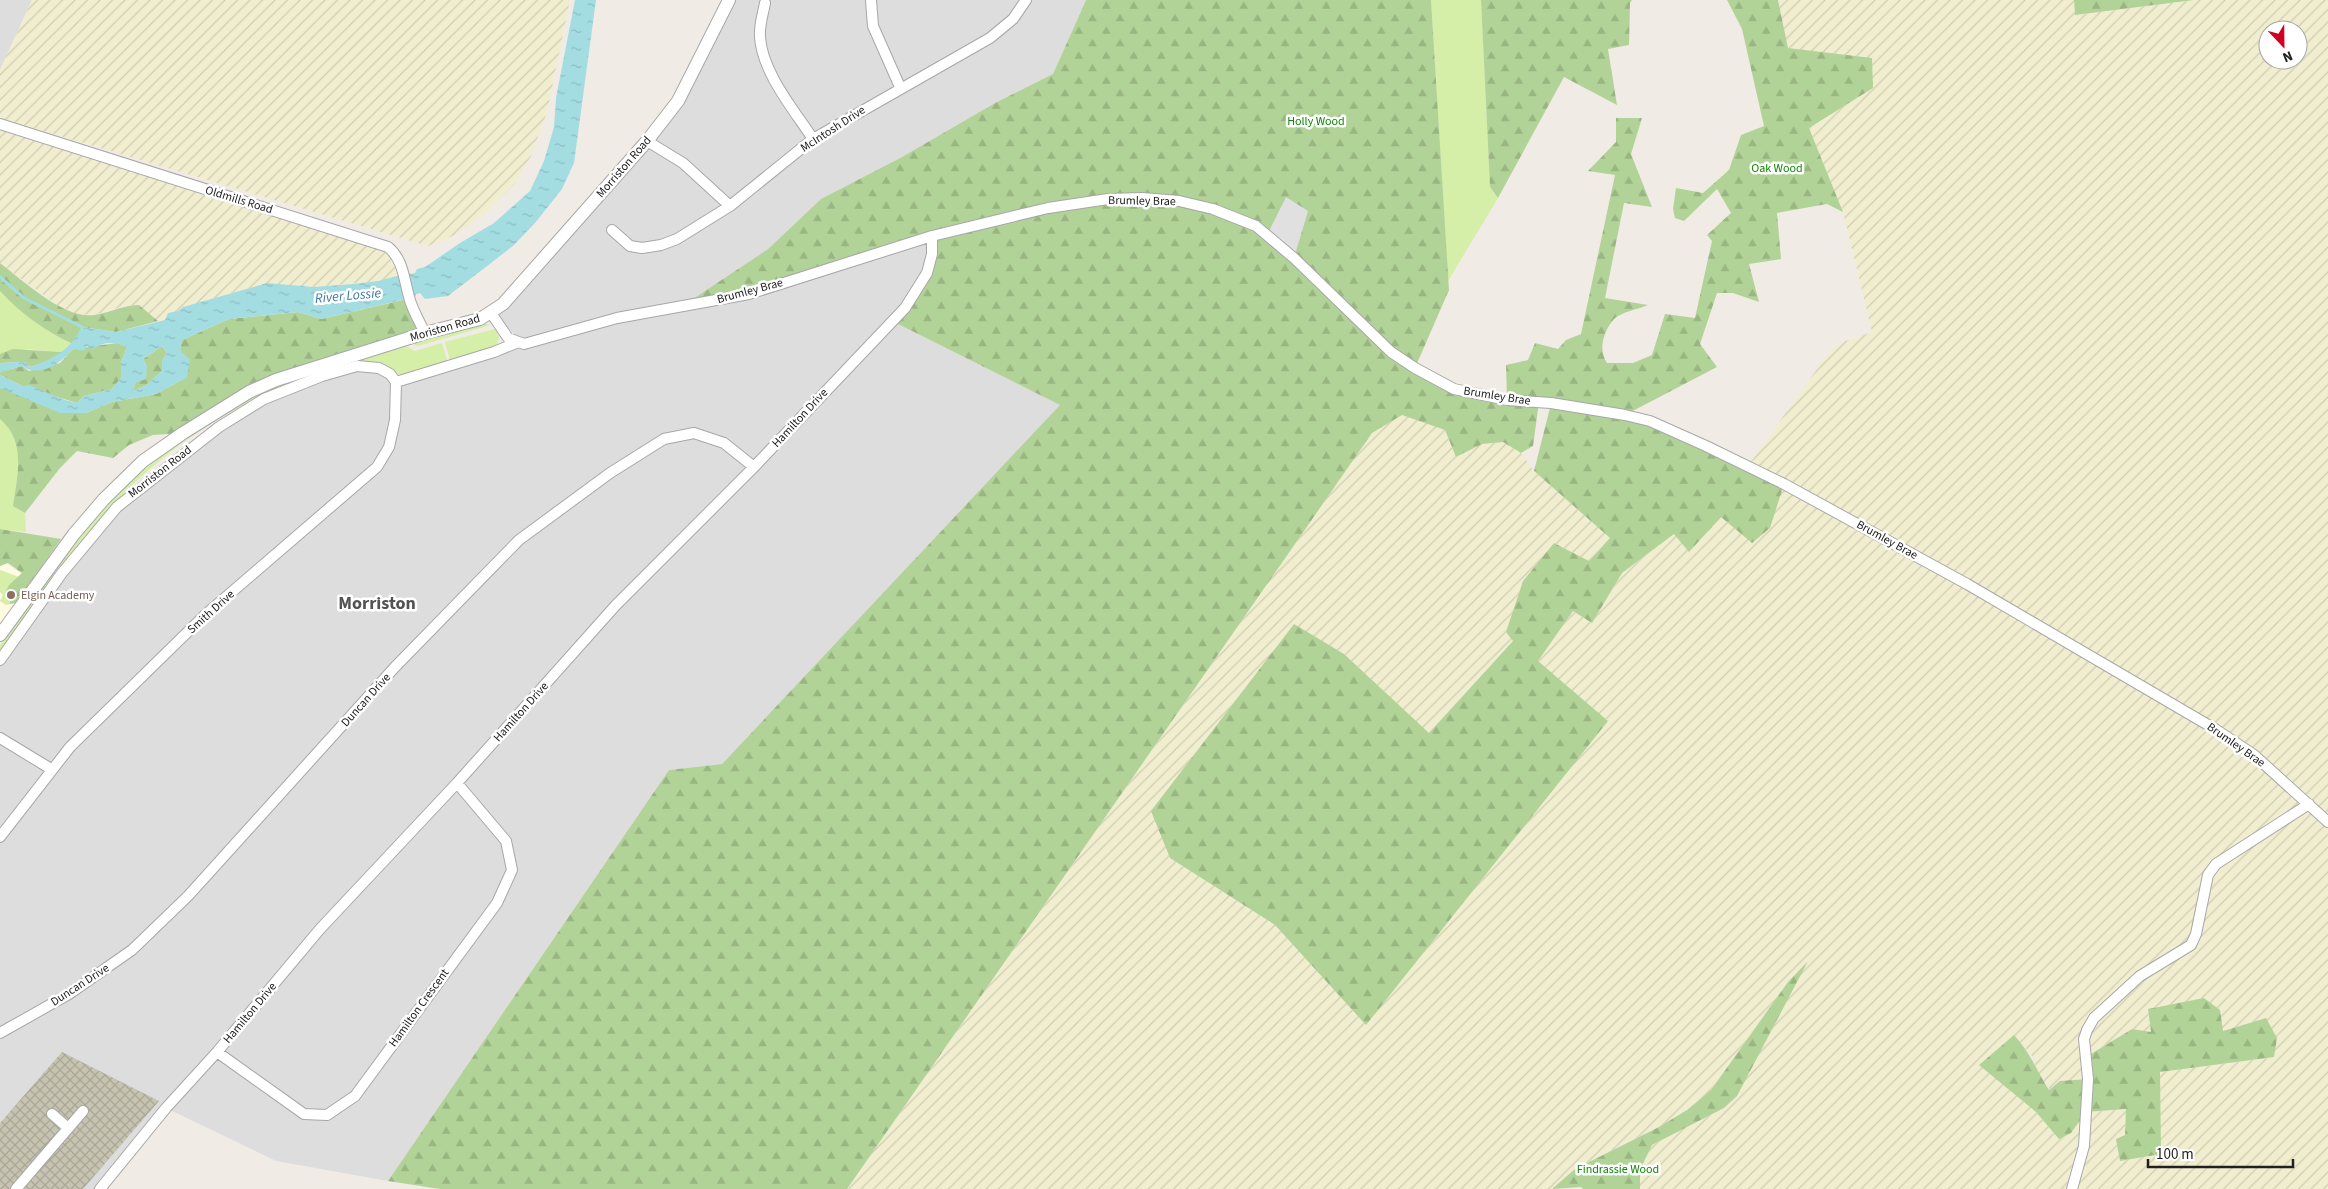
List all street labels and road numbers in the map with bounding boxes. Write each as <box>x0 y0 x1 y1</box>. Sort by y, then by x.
street label: McIntosh Drive <box>797 102 869 156</box>
street label: Morriston Road <box>593 133 655 201</box>
street label: Oldmills Road <box>203 182 275 218</box>
street label: Brumley Brae <box>1108 192 1176 210</box>
street label: Brumley Brae <box>715 274 785 308</box>
street label: Moriston Road <box>408 310 482 346</box>
street label: Brumley Brae <box>1462 382 1532 410</box>
street label: Hamilton Drive <box>768 385 832 451</box>
street label: Morriston Road <box>125 442 195 502</box>
street label: Brumley Brae <box>1853 516 1921 564</box>
street label: Smith Drive <box>184 586 238 638</box>
street label: Duncan Drive <box>337 669 395 731</box>
street label: Hamilton Drive <box>490 678 553 746</box>
street label: Brumley Brae <box>2203 719 2269 771</box>
street label: Duncan Drive <box>47 960 113 1010</box>
street label: Hamilton Crescent <box>385 965 453 1051</box>
street label: Hamilton Drive <box>219 979 281 1047</box>

